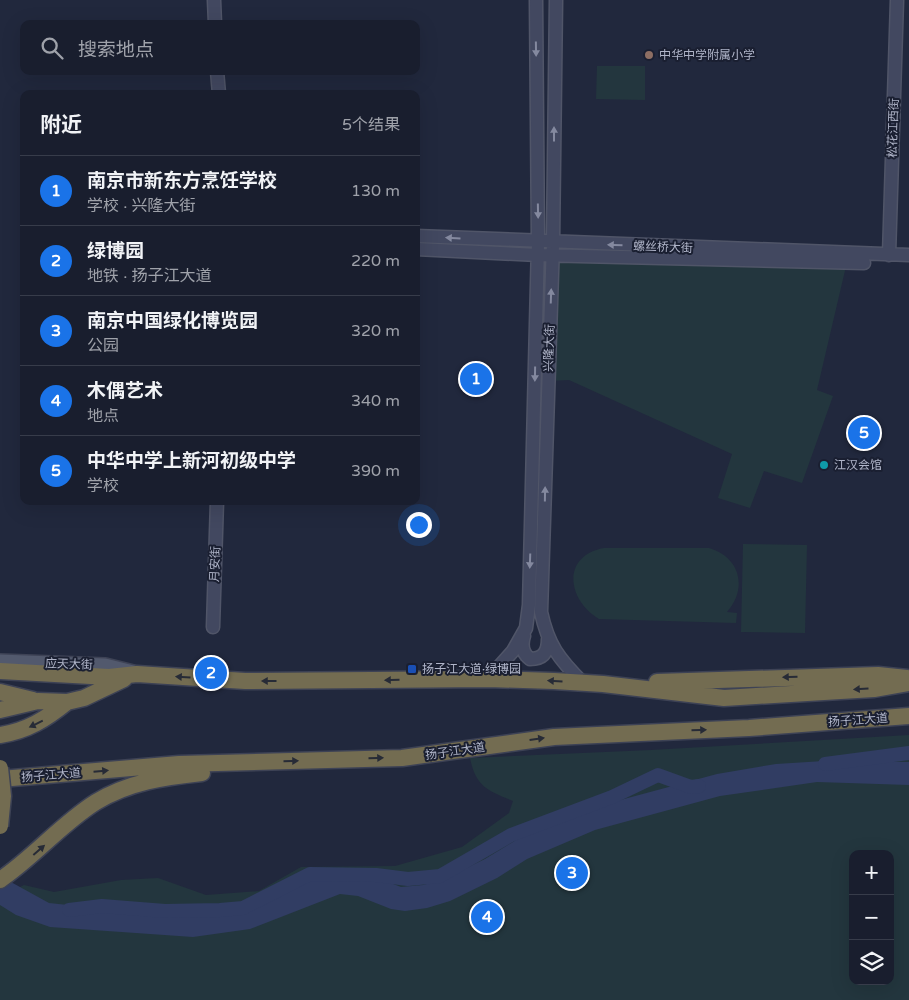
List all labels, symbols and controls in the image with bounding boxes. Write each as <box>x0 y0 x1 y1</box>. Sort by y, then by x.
search box <box>20 20 420 75</box>
icon: search <box>38 34 66 62</box>
text: 搜索地点 <box>78 39 154 61</box>
one-way arrow <box>533 41 541 57</box>
place label: 中华中学附属小学 <box>659 48 755 62</box>
marker: 中华中学附属小学 <box>643 49 655 61</box>
street label: 松花江西街 <box>885 98 901 158</box>
text: 附近 <box>40 113 82 138</box>
text: 5个结果 <box>342 115 400 135</box>
one-way arrow <box>550 125 558 141</box>
text: 南京市新东方烹饪学校 <box>87 170 277 192</box>
text: 1 <box>51 181 61 201</box>
text: 130 m <box>351 181 400 201</box>
text: 学校 · 兴隆大街 <box>87 196 195 216</box>
one-way arrow <box>534 203 542 219</box>
one-way arrow <box>445 233 461 241</box>
street label: 螺丝桥大街 <box>633 239 693 255</box>
text: 绿博园 <box>87 240 144 262</box>
one-way arrow <box>607 241 623 249</box>
text: 2 <box>51 251 61 271</box>
text: 220 m <box>351 251 400 271</box>
text: 地铁 · 扬子江大道 <box>87 266 211 286</box>
one-way arrow <box>548 288 556 304</box>
text: 南京中国绿化博览园 <box>87 310 258 332</box>
text: 3 <box>51 321 61 341</box>
text: 320 m <box>351 321 400 341</box>
street label: 兴隆大街 <box>541 324 557 372</box>
text: 公园 <box>87 336 119 356</box>
pin: 1 <box>460 360 492 398</box>
one-way arrow <box>531 366 539 382</box>
text: 木偶艺术 <box>87 380 163 402</box>
text: 4 <box>51 391 61 411</box>
text: 340 m <box>351 391 400 411</box>
text: 地点 <box>87 406 119 426</box>
pin: 5 <box>848 414 880 452</box>
text: 中华中学上新河初级中学 <box>87 450 296 472</box>
place label: 江汉会馆 <box>834 458 882 472</box>
marker: 江汉会馆 <box>818 459 830 471</box>
text: 5 <box>51 461 61 481</box>
text: 390 m <box>351 461 400 481</box>
text: 学校 <box>87 476 119 496</box>
one-way arrow <box>541 485 549 501</box>
your location <box>406 512 432 538</box>
street label: 月安街 <box>207 546 223 582</box>
one-way arrow <box>526 553 534 569</box>
pin: 2 <box>195 654 227 692</box>
street label: 应天大街 <box>45 656 93 672</box>
place label: 扬子江大道·绿博园 <box>422 662 521 676</box>
marker: 扬子江大道·绿博园 <box>406 663 418 675</box>
one-way arrow <box>175 673 191 681</box>
one-way arrow <box>782 674 798 682</box>
one-way arrow <box>384 676 400 684</box>
one-way arrow <box>260 677 276 685</box>
one-way arrow <box>547 677 563 685</box>
one-way arrow <box>852 686 868 694</box>
street label: 扬子江大道 <box>828 711 888 729</box>
one-way arrow <box>29 720 43 728</box>
one-way arrow <box>691 726 707 734</box>
one-way arrow <box>529 735 545 743</box>
street label: 扬子江大道 <box>424 740 486 762</box>
one-way arrow <box>368 754 384 762</box>
one-way arrow <box>283 756 299 764</box>
street label: 扬子江大道 <box>20 765 82 785</box>
one-way arrow <box>93 766 109 774</box>
one-way arrow <box>32 845 45 856</box>
map controls <box>849 850 894 985</box>
button: + <box>849 850 894 895</box>
pin: 3 <box>556 854 588 892</box>
button: − <box>849 895 894 940</box>
pin: 4 <box>471 898 503 936</box>
button: layers <box>849 940 894 985</box>

